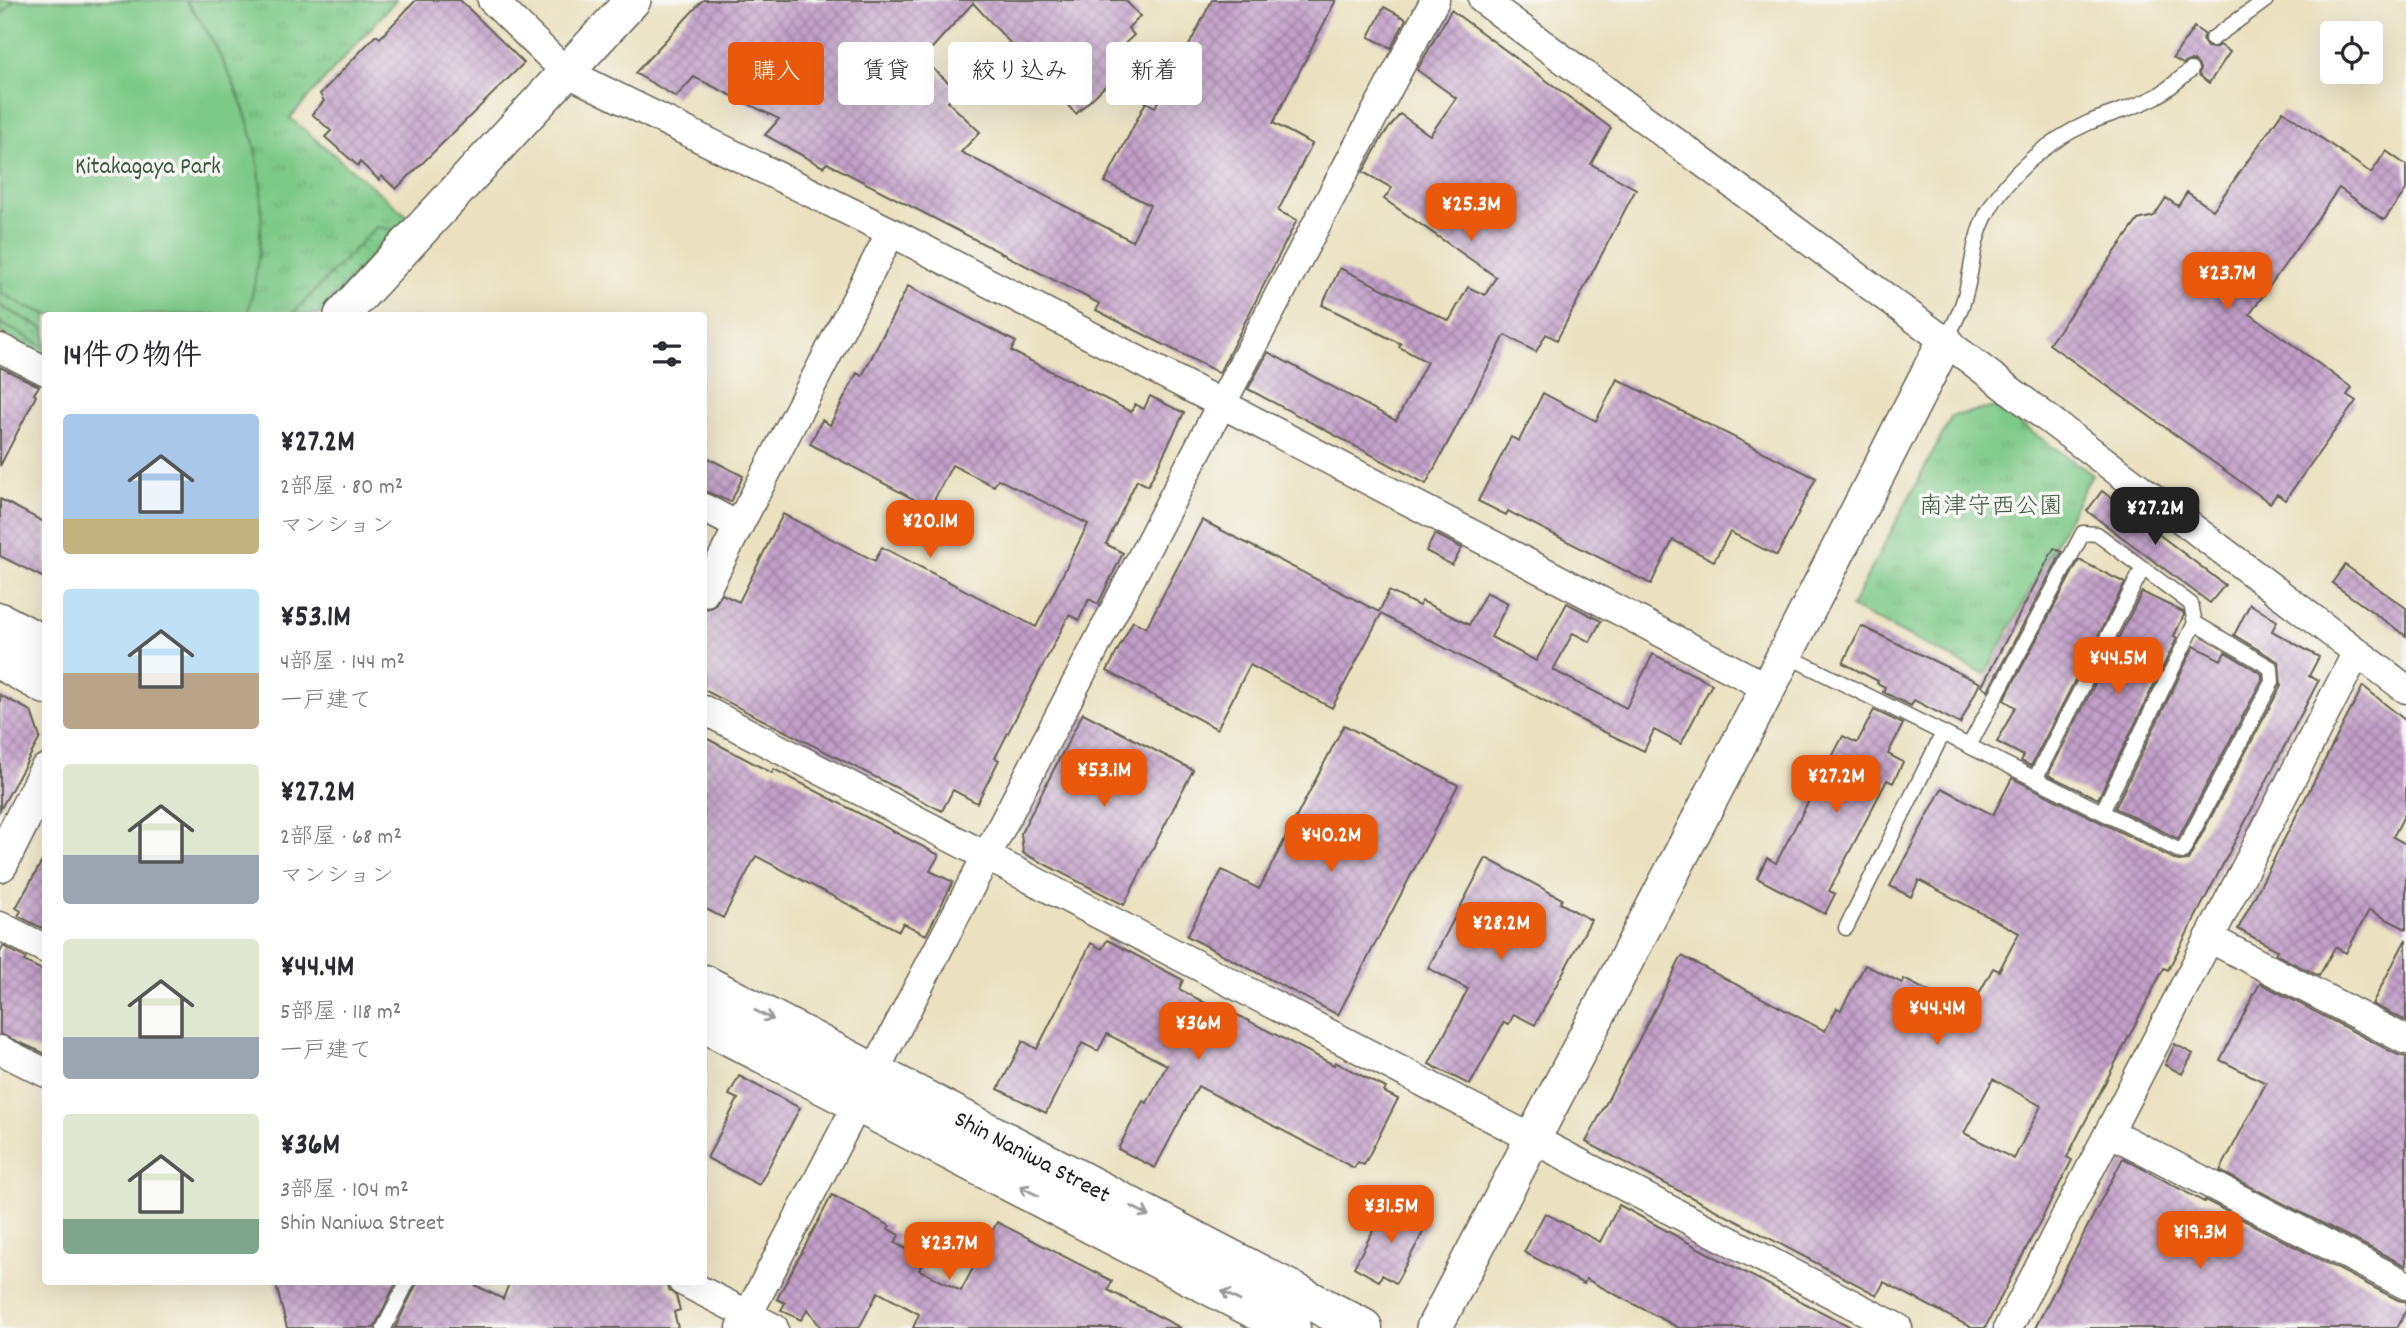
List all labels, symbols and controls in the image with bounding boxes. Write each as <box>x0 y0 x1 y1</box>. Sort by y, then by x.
map controls <box>2320 21 2383 84</box>
button: locate <box>2320 21 2383 84</box>
chip: 購入 <box>728 42 824 105</box>
chip: 賃貸 <box>838 42 934 105</box>
chip: 絞り込み <box>948 42 1092 105</box>
chip: 新着 <box>1106 42 1202 105</box>
park label: Kitakagaya Park <box>75 151 221 185</box>
pin: ¥25.3M <box>1414 184 1528 243</box>
text: ¥25.3M <box>1441 189 1501 222</box>
pin: ¥23.7M <box>2170 252 2284 312</box>
text: ¥23.7M <box>2198 258 2256 291</box>
icon: filters <box>648 335 686 373</box>
text: 14件の物件 <box>63 337 202 380</box>
text: ¥27.2M <box>280 423 355 466</box>
icon: home <box>119 442 203 526</box>
text: 2部屋 · 80 m² <box>280 472 403 505</box>
pin: ¥27.2M <box>2098 488 2212 547</box>
park label: 南津守西公園 <box>1919 491 2063 525</box>
text: ¥27.2M <box>2126 493 2184 526</box>
pin: ¥20.1M <box>873 500 987 560</box>
text: ¥20.1M <box>902 506 958 539</box>
text: マンション <box>280 511 394 544</box>
text: ¥53.1M <box>280 598 351 641</box>
icon: home <box>119 617 203 701</box>
pin: ¥44.5M <box>2061 638 2175 697</box>
text: ¥44.5M <box>2089 643 2147 676</box>
text: 4部屋 · 144 m² <box>280 647 405 680</box>
text: 一戸建て <box>280 686 372 719</box>
pin: ¥53.1M <box>1047 750 1161 809</box>
text: ¥53.1M <box>1077 755 1131 788</box>
pin: ¥27.2M <box>1779 756 1893 815</box>
text: ¥27.2M <box>1807 761 1865 794</box>
text: ¥27.2M <box>280 773 355 816</box>
icon: home <box>119 792 203 876</box>
pin: ¥40.2M <box>1274 814 1388 874</box>
text: ¥40.2M <box>1301 820 1361 853</box>
text: 2部屋 · 68 m² <box>280 822 402 855</box>
text: マンション <box>280 861 394 894</box>
pin: ¥28.2M <box>1444 902 1558 962</box>
text: ¥28.2M <box>1472 908 1530 941</box>
text: ¥44.4M <box>280 948 354 991</box>
icon: home <box>119 967 203 1051</box>
pin: ¥44.4M <box>1880 988 1994 1047</box>
text: ¥44.4M <box>1908 993 1966 1026</box>
text: 5部屋 · 118 m² <box>280 997 401 1030</box>
pin: ¥36M <box>1157 1002 1239 1062</box>
text: ¥36M <box>1175 1008 1221 1041</box>
one-way arrow <box>753 1009 774 1022</box>
text: 一戸建て <box>280 1036 372 1069</box>
street label: Shin Naniwa Street <box>947 1104 1116 1213</box>
text: ¥36M <box>280 1126 340 1169</box>
icon: home <box>119 1142 203 1226</box>
text: 3部屋 · 104 m² <box>280 1175 409 1208</box>
one-way arrow <box>1019 1184 1040 1198</box>
pin: ¥31.5M <box>1334 1186 1448 1245</box>
text: ¥31.5M <box>1364 1191 1418 1224</box>
one-way arrow <box>1129 1204 1150 1218</box>
text: Shin Naniwa Street <box>280 1208 445 1241</box>
pin: ¥19.3M <box>2143 1212 2257 1271</box>
text: ¥19.3M <box>2173 1217 2227 1250</box>
pin: ¥23.7M <box>892 1222 1006 1282</box>
text: ¥23.7M <box>920 1228 978 1261</box>
one-way arrow <box>1221 1289 1242 1302</box>

